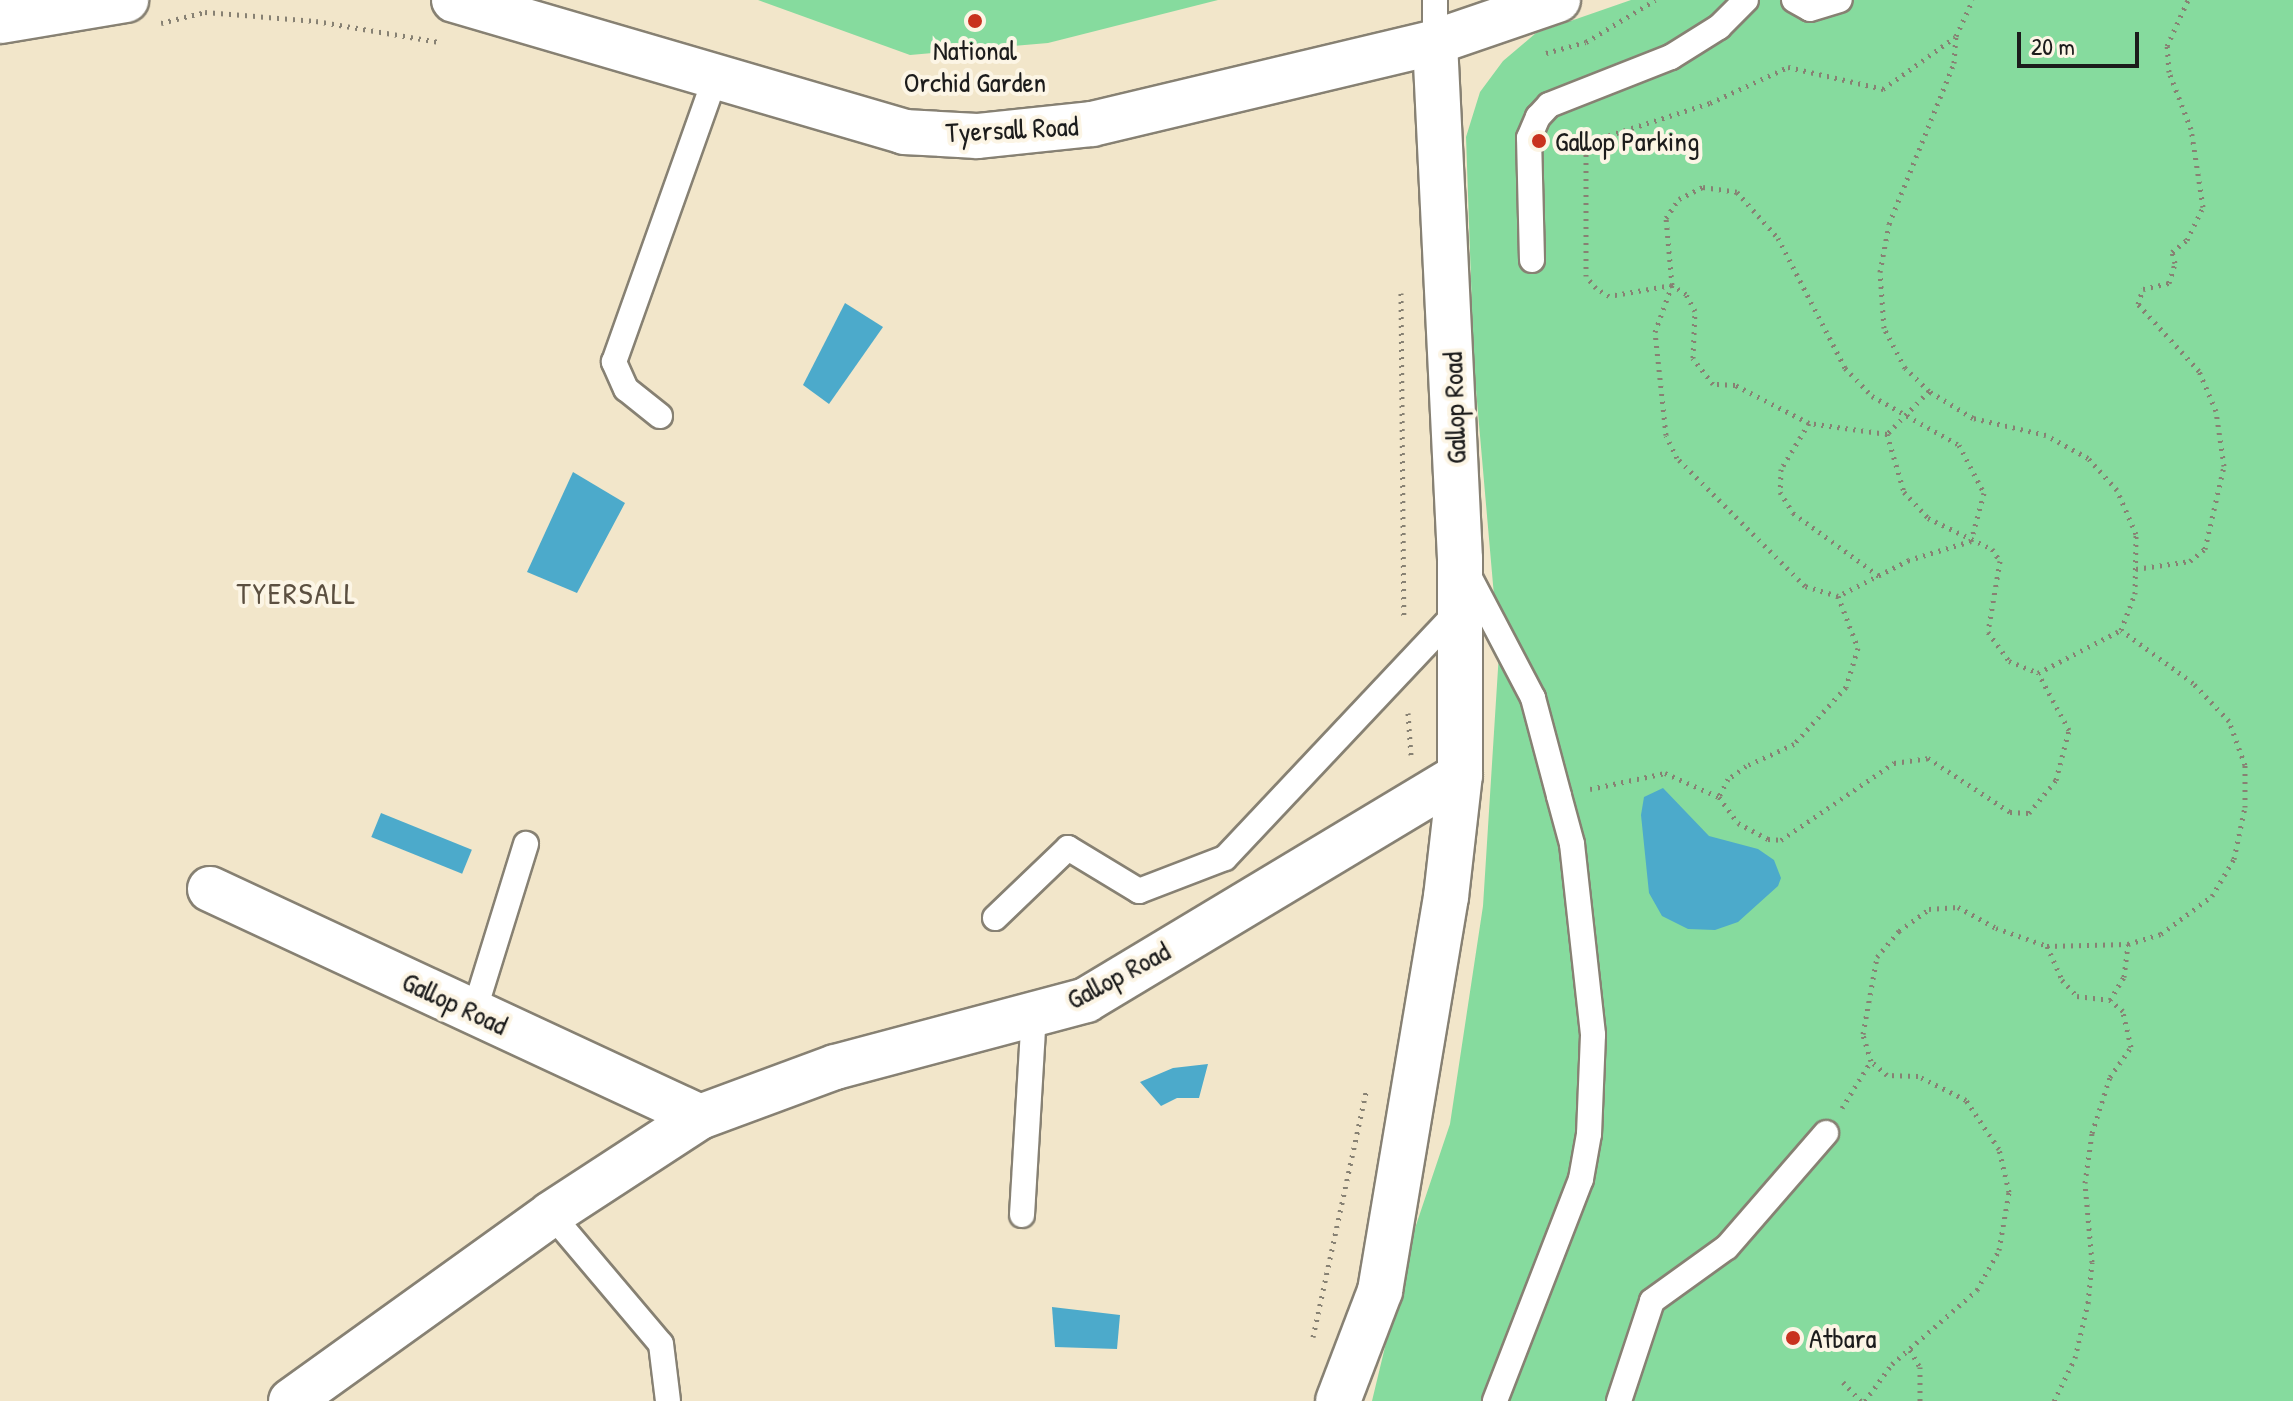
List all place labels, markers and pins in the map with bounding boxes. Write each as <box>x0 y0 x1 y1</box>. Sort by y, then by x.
marker: National Orchid Garden <box>966 12 984 30</box>
place label: National Orchid Garden <box>904 33 1046 99</box>
place label: Gallop Parking <box>1555 124 1699 158</box>
marker: Gallop Parking <box>1530 132 1548 150</box>
place label: Atbara <box>1809 1321 1877 1355</box>
marker: Atbara <box>1784 1329 1802 1347</box>

